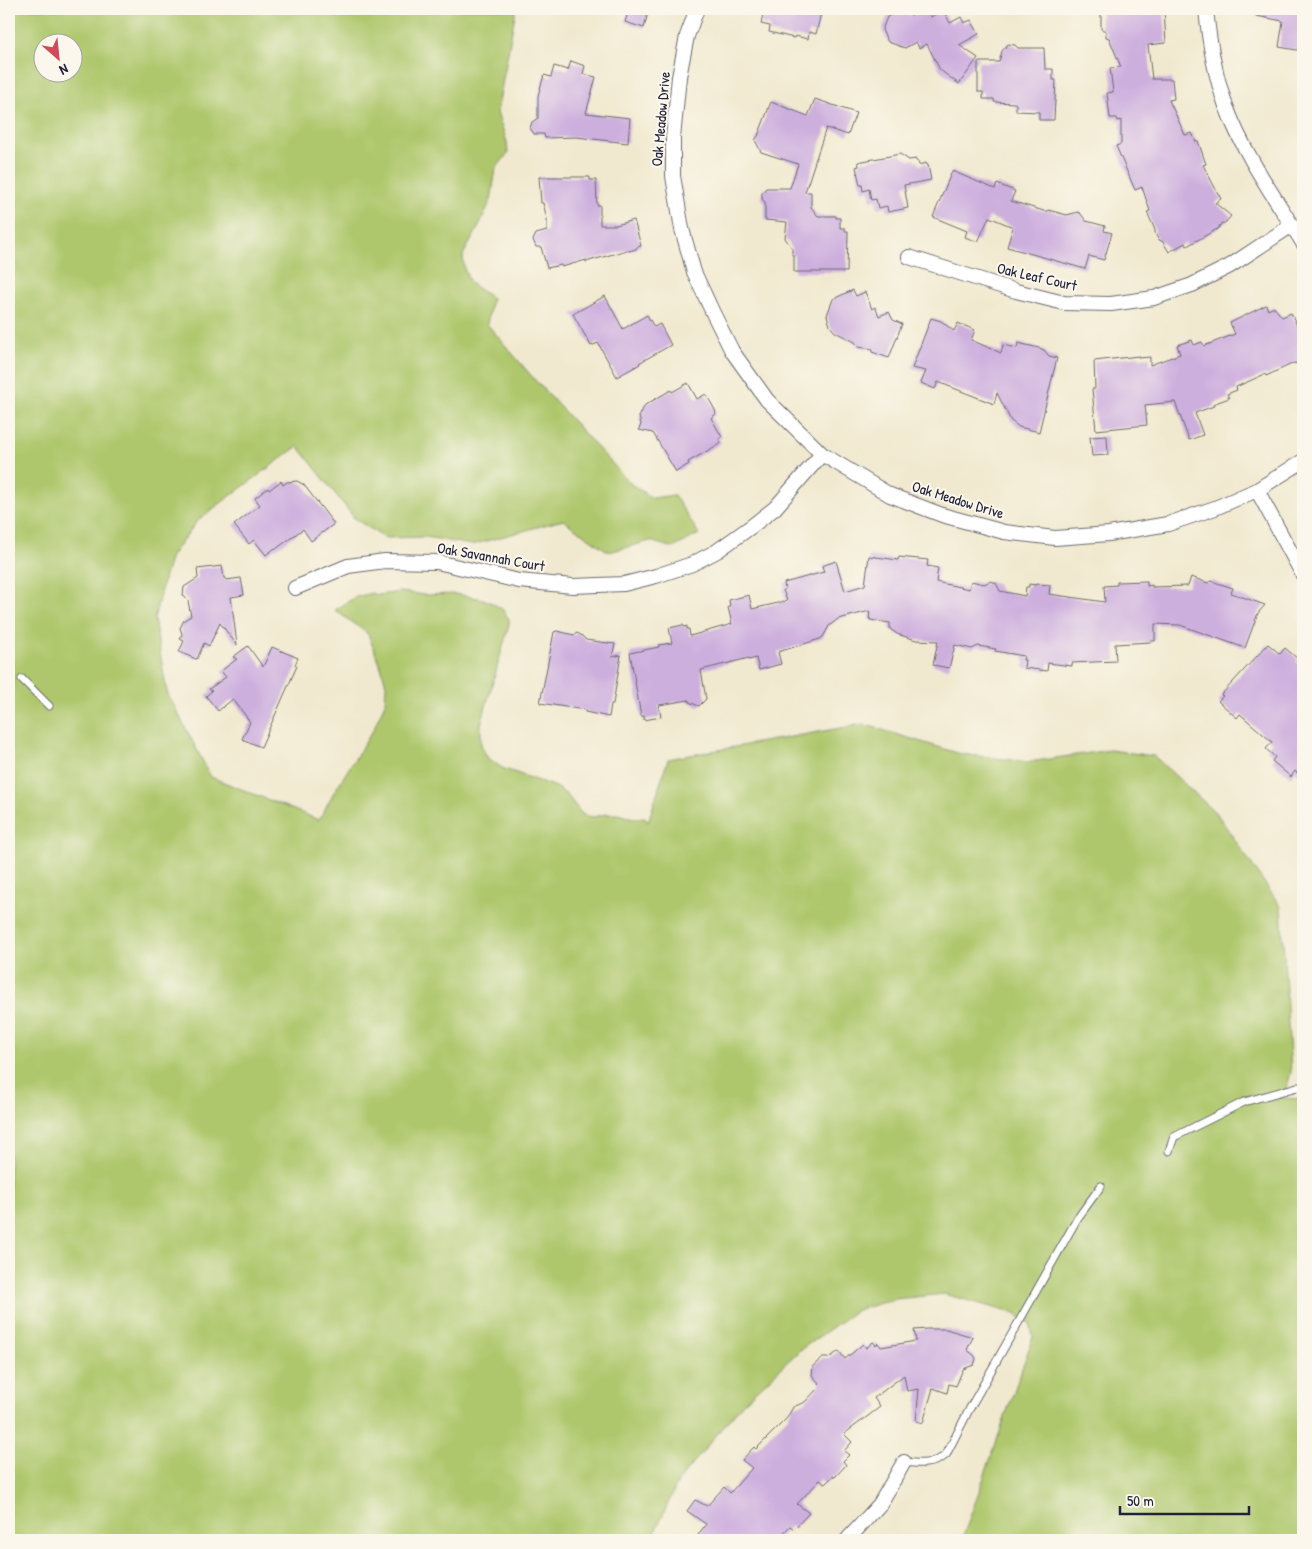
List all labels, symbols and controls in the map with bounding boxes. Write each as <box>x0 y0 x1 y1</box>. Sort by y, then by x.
north arrow <box>32 32 82 82</box>
text: N <box>56 60 72 80</box>
street label: Oak Meadow Drive <box>646 71 675 167</box>
street label: Oak Leaf Court <box>995 257 1080 296</box>
street label: Oak Meadow Drive <box>910 476 1007 523</box>
street label: Oak Savannah Court <box>436 537 547 576</box>
scale bar <box>1120 1484 1248 1516</box>
text: 50 m <box>1127 1490 1154 1511</box>

